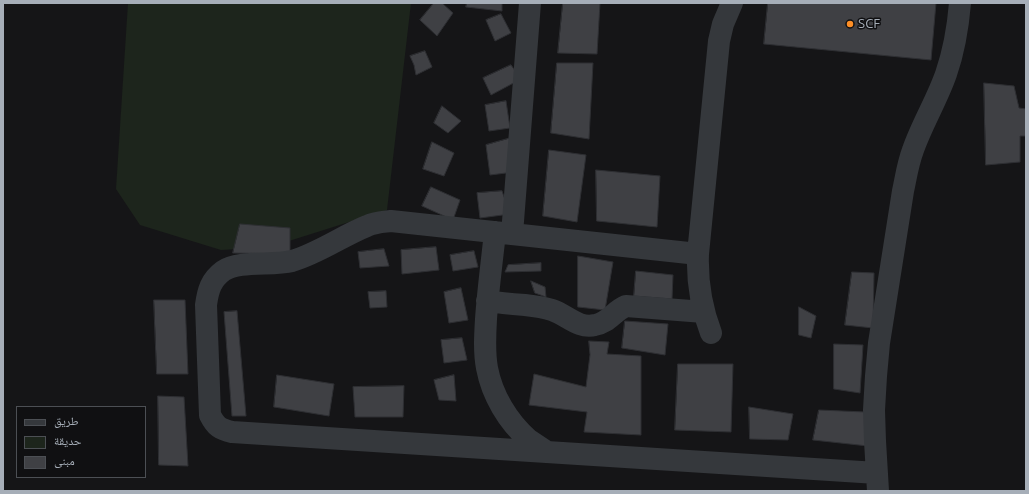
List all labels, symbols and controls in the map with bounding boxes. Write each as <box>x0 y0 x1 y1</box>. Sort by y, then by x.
place label: SCF <box>858 16 880 32</box>
marker: SCF <box>845 19 855 29</box>
legend <box>16 406 146 478</box>
text: طريق <box>54 412 79 429</box>
text: حديقة <box>54 432 82 449</box>
text: مبنى <box>54 452 75 469</box>

